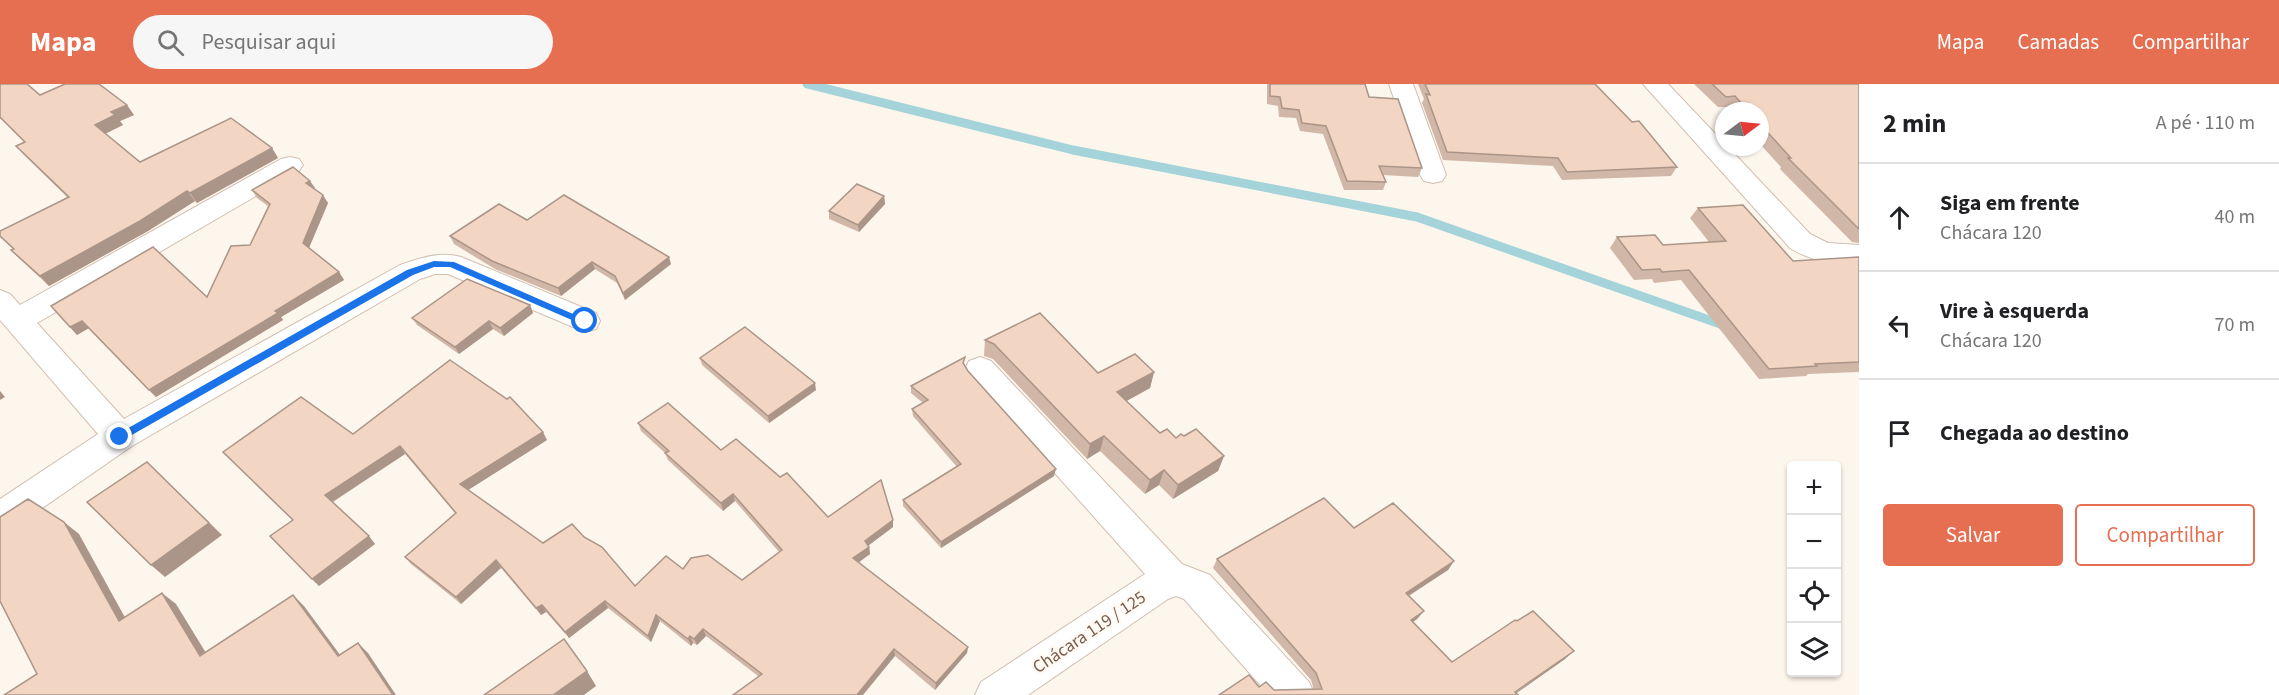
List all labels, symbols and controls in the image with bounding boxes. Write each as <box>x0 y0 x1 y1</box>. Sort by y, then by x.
search box <box>133 15 553 69</box>
text: Mapa <box>30 22 97 62</box>
icon: search <box>154 26 187 59</box>
text: Pesquisar aqui <box>202 26 336 58</box>
text: Mapa <box>1937 27 1984 57</box>
text: Camadas <box>2017 27 2099 57</box>
text: Compartilhar <box>2132 27 2249 57</box>
north arrow <box>1715 102 1769 156</box>
text: 2 min <box>1883 105 1946 142</box>
text: A pé · 110 m <box>2156 109 2255 137</box>
text: Siga em frente <box>1940 187 2080 219</box>
icon: ahead <box>1883 201 1916 234</box>
text: 40 m <box>2215 203 2255 231</box>
text: Chácara 120 <box>1940 219 2042 247</box>
text: Vire à esquerda <box>1940 295 2089 327</box>
route start <box>571 307 597 333</box>
icon: left <box>1883 309 1916 342</box>
text: 70 m <box>2215 311 2255 339</box>
text: Chácara 120 <box>1940 327 2042 355</box>
icon: arrive <box>1883 417 1916 450</box>
text: Chegada ao destino <box>1940 417 2129 449</box>
route end <box>106 423 132 449</box>
map controls <box>1787 461 1841 677</box>
button: + <box>1787 461 1841 515</box>
button: Salvar <box>1883 504 2063 566</box>
button: Compartilhar <box>2075 504 2255 566</box>
button: − <box>1787 515 1841 569</box>
button: locate <box>1787 569 1841 623</box>
street label: Chácara 119 / 125 <box>1028 585 1151 680</box>
button: layers <box>1787 623 1841 677</box>

